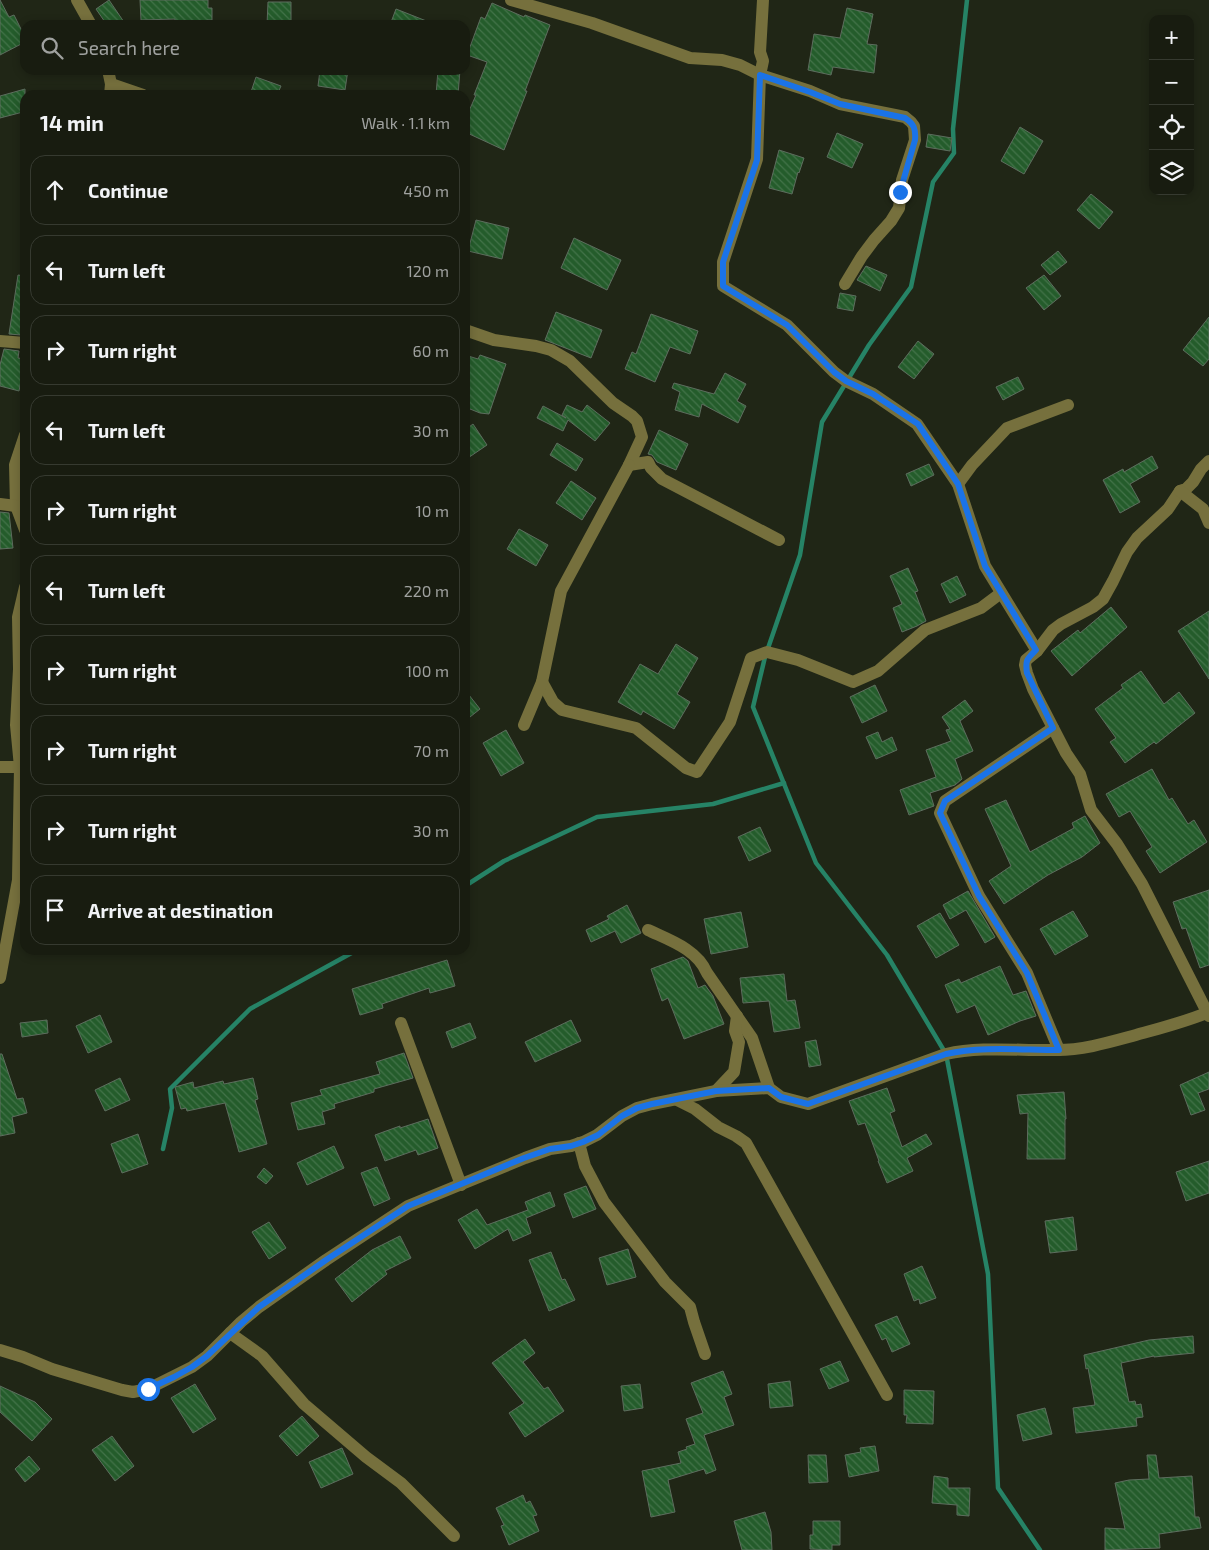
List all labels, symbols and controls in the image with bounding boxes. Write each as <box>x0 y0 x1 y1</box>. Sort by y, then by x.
map controls <box>1149 15 1194 195</box>
button: + <box>1149 15 1194 60</box>
search box <box>20 20 470 75</box>
icon: search <box>38 34 66 62</box>
text: Search here <box>78 36 180 59</box>
button: − <box>1149 60 1194 105</box>
button: locate <box>1149 105 1194 150</box>
text: 14 min <box>40 110 104 135</box>
text: Walk · 1.1 km <box>361 113 450 132</box>
button: layers <box>1149 150 1194 195</box>
icon: ahead <box>41 176 69 204</box>
text: Continue <box>88 179 168 202</box>
text: 450 m <box>403 181 449 200</box>
route end <box>889 181 912 204</box>
icon: left <box>41 256 69 284</box>
text: Turn left <box>88 259 165 282</box>
text: 120 m <box>406 261 449 280</box>
icon: right <box>41 336 69 364</box>
text: Turn right <box>88 339 176 362</box>
text: 60 m <box>413 341 449 360</box>
icon: left <box>41 416 69 444</box>
text: Turn left <box>88 419 165 442</box>
text: 30 m <box>413 421 449 440</box>
icon: right <box>41 496 69 524</box>
text: Turn right <box>88 499 176 522</box>
text: 10 m <box>415 501 449 520</box>
icon: left <box>41 576 69 604</box>
text: Turn left <box>88 579 165 602</box>
text: 220 m <box>404 581 449 600</box>
icon: right <box>41 656 69 684</box>
text: Turn right <box>88 659 176 682</box>
text: 100 m <box>406 661 449 680</box>
icon: right <box>41 736 69 764</box>
text: Turn right <box>88 739 176 762</box>
text: 70 m <box>414 741 449 760</box>
icon: right <box>41 816 69 844</box>
text: Turn right <box>88 819 176 842</box>
text: 30 m <box>413 821 449 840</box>
icon: arrive <box>41 896 69 924</box>
text: Arrive at destination <box>88 899 273 922</box>
route start <box>137 1378 160 1401</box>

